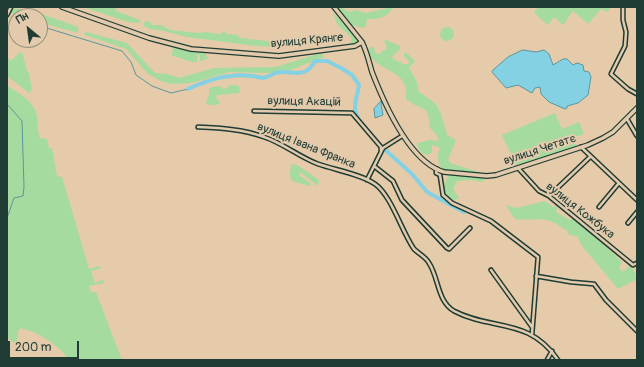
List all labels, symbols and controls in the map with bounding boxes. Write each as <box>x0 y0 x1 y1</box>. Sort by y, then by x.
north arrow <box>8 8 48 48</box>
text: Пн <box>14 9 31 27</box>
street label: вулиця Крянге <box>270 31 344 51</box>
street label: вулиця Акацій <box>267 94 341 110</box>
street label: вулиця Івана Франка <box>255 120 357 172</box>
street label: вулиця Четатє <box>502 131 578 169</box>
street label: вулиця Кожбука <box>543 180 617 242</box>
scale bar <box>10 333 81 359</box>
text: 200 m <box>15 340 51 355</box>

